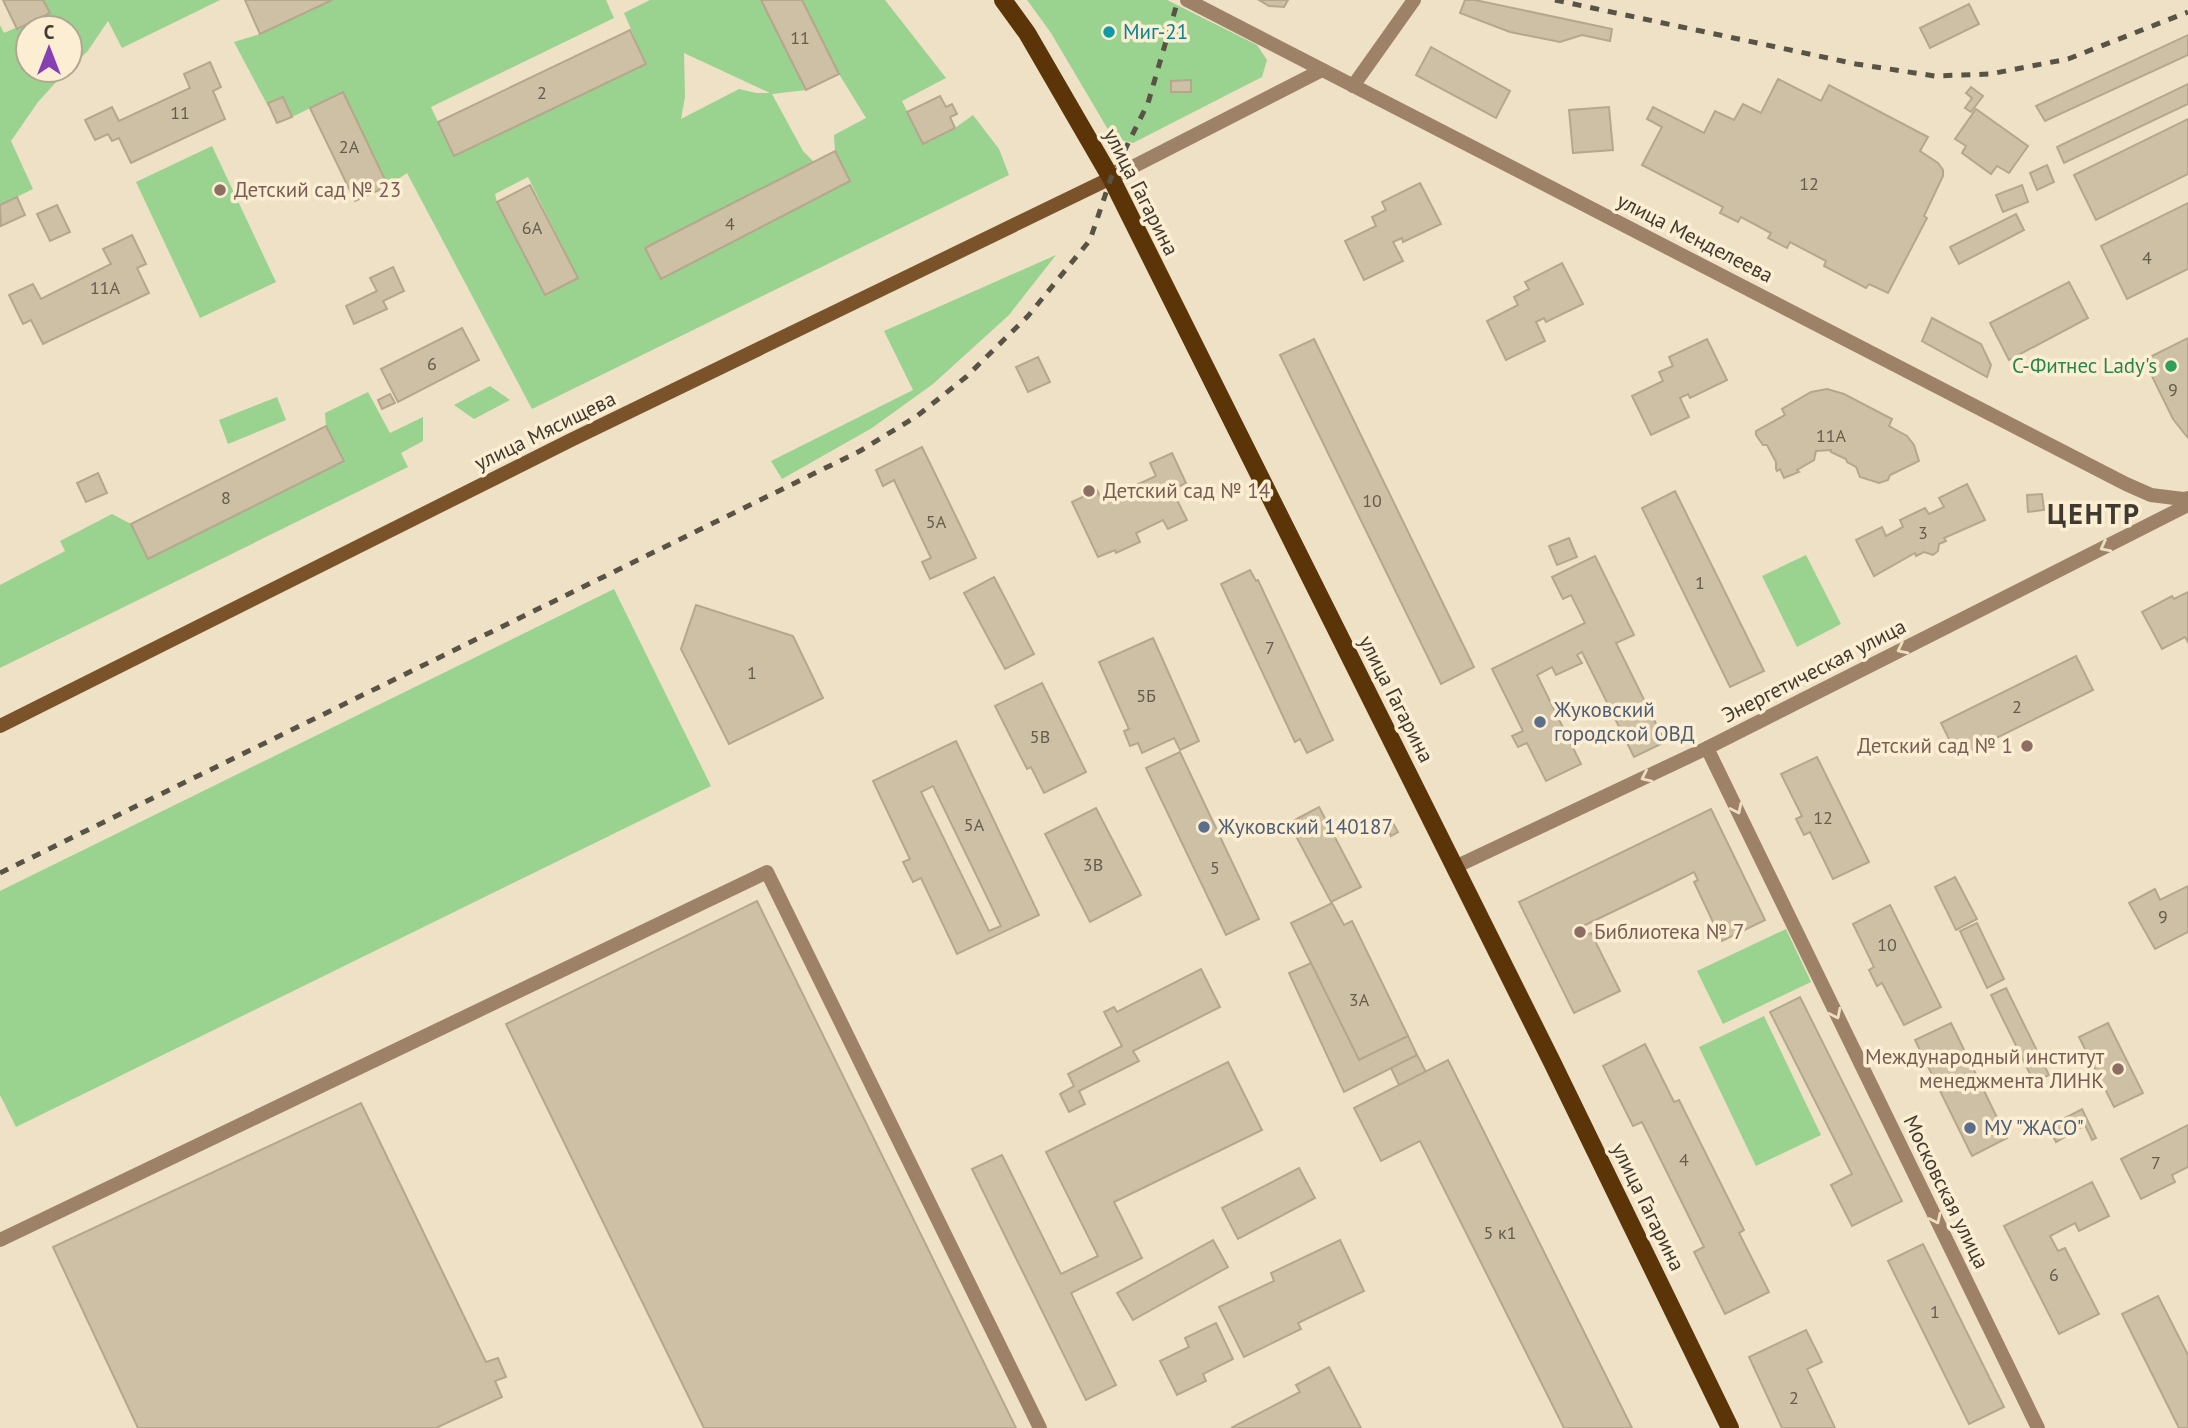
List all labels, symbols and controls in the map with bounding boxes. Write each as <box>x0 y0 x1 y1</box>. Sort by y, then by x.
north arrow <box>14 14 84 84</box>
place label: Миг-21 <box>1123 18 1188 45</box>
text: С <box>44 20 55 44</box>
marker: Миг-21 <box>1101 24 1117 40</box>
house number: 11 <box>790 26 810 49</box>
house number: 2 <box>537 81 547 104</box>
house number: 11 <box>170 101 190 124</box>
street label: улица Гагарина <box>1098 124 1185 260</box>
house number: 2А <box>339 135 360 158</box>
house number: 12 <box>1799 172 1819 195</box>
place label: Детский сад № 23 <box>234 176 401 203</box>
marker: Детский сад № 23 <box>212 182 228 198</box>
street label: улица Менделеева <box>1613 187 1778 289</box>
house number: 4 <box>725 212 735 235</box>
house number: 6А <box>522 216 543 239</box>
house number: 4 <box>2142 246 2152 269</box>
house number: 11А <box>90 276 121 299</box>
house number: 6 <box>427 352 437 375</box>
place label: С-Фитнес Lady's <box>2012 352 2157 379</box>
marker: С-Фитнес Lady's <box>2163 358 2179 374</box>
house number: 9 <box>2168 378 2178 401</box>
street label: улица Мясищева <box>470 385 620 476</box>
house number: 11А <box>1816 424 1847 447</box>
place label: Детский сад № 14 <box>1103 477 1270 504</box>
marker: Детский сад № 14 <box>1081 483 1097 499</box>
house number: 8 <box>221 486 231 509</box>
house number: 10 <box>1362 489 1382 512</box>
district label: ЦЕНТР <box>2047 495 2141 532</box>
house number: 5А <box>926 510 947 533</box>
house number: 3 <box>1918 521 1928 544</box>
one-way arrow <box>2100 539 2112 552</box>
house number: 1 <box>1695 571 1705 594</box>
street label: Энергетическая улица <box>1717 612 1910 729</box>
street label: улица Гагарина <box>1353 631 1440 767</box>
house number: 7 <box>1265 636 1275 659</box>
one-way arrow <box>1897 641 1909 655</box>
house number: 1 <box>747 661 757 684</box>
house number: 5Б <box>1136 684 1156 707</box>
house number: 2 <box>2012 695 2022 718</box>
place label: Жуковский городской ОВД <box>1553 696 1695 747</box>
marker: Жуковский городской ОВД <box>1532 714 1548 730</box>
house number: 5В <box>1030 725 1050 748</box>
place label: Детский сад № 1 <box>1857 732 2013 759</box>
marker: Детский сад № 1 <box>2019 738 2035 754</box>
one-way arrow <box>1641 769 1653 783</box>
one-way arrow <box>1729 802 1743 814</box>
house number: 12 <box>1813 806 1833 829</box>
house number: 5А <box>964 813 985 836</box>
place label: Жуковский 140187 <box>1217 813 1393 840</box>
marker: Жуковский 140187 <box>1196 819 1212 835</box>
house number: 3В <box>1083 853 1103 876</box>
house number: 5 <box>1210 856 1220 879</box>
house number: 9 <box>2158 905 2168 928</box>
place label: Библиотека № 7 <box>1594 918 1744 945</box>
marker: Библиотека № 7 <box>1572 924 1588 940</box>
house number: 10 <box>1877 933 1897 956</box>
house number: 3А <box>1349 988 1370 1011</box>
one-way arrow <box>1828 1007 1842 1019</box>
place label: Международный институт менеджмента ЛИНК <box>1865 1043 2105 1094</box>
marker: Международный институт менеджмента ЛИНК <box>2110 1061 2126 1077</box>
street label: Московская улица <box>1898 1110 1995 1273</box>
place label: МУ "ЖАСО" <box>1984 1114 2084 1141</box>
marker: МУ "ЖАСО" <box>1962 1120 1978 1136</box>
street label: улица Гагарина <box>1606 1138 1691 1275</box>
house number: 4 <box>1679 1148 1689 1171</box>
house number: 7 <box>2151 1151 2161 1174</box>
one-way arrow <box>1927 1212 1941 1224</box>
house number: 5 к1 <box>1483 1221 1517 1244</box>
house number: 6 <box>2049 1263 2059 1286</box>
house number: 1 <box>1930 1300 1940 1323</box>
house number: 2 <box>1789 1386 1799 1409</box>

